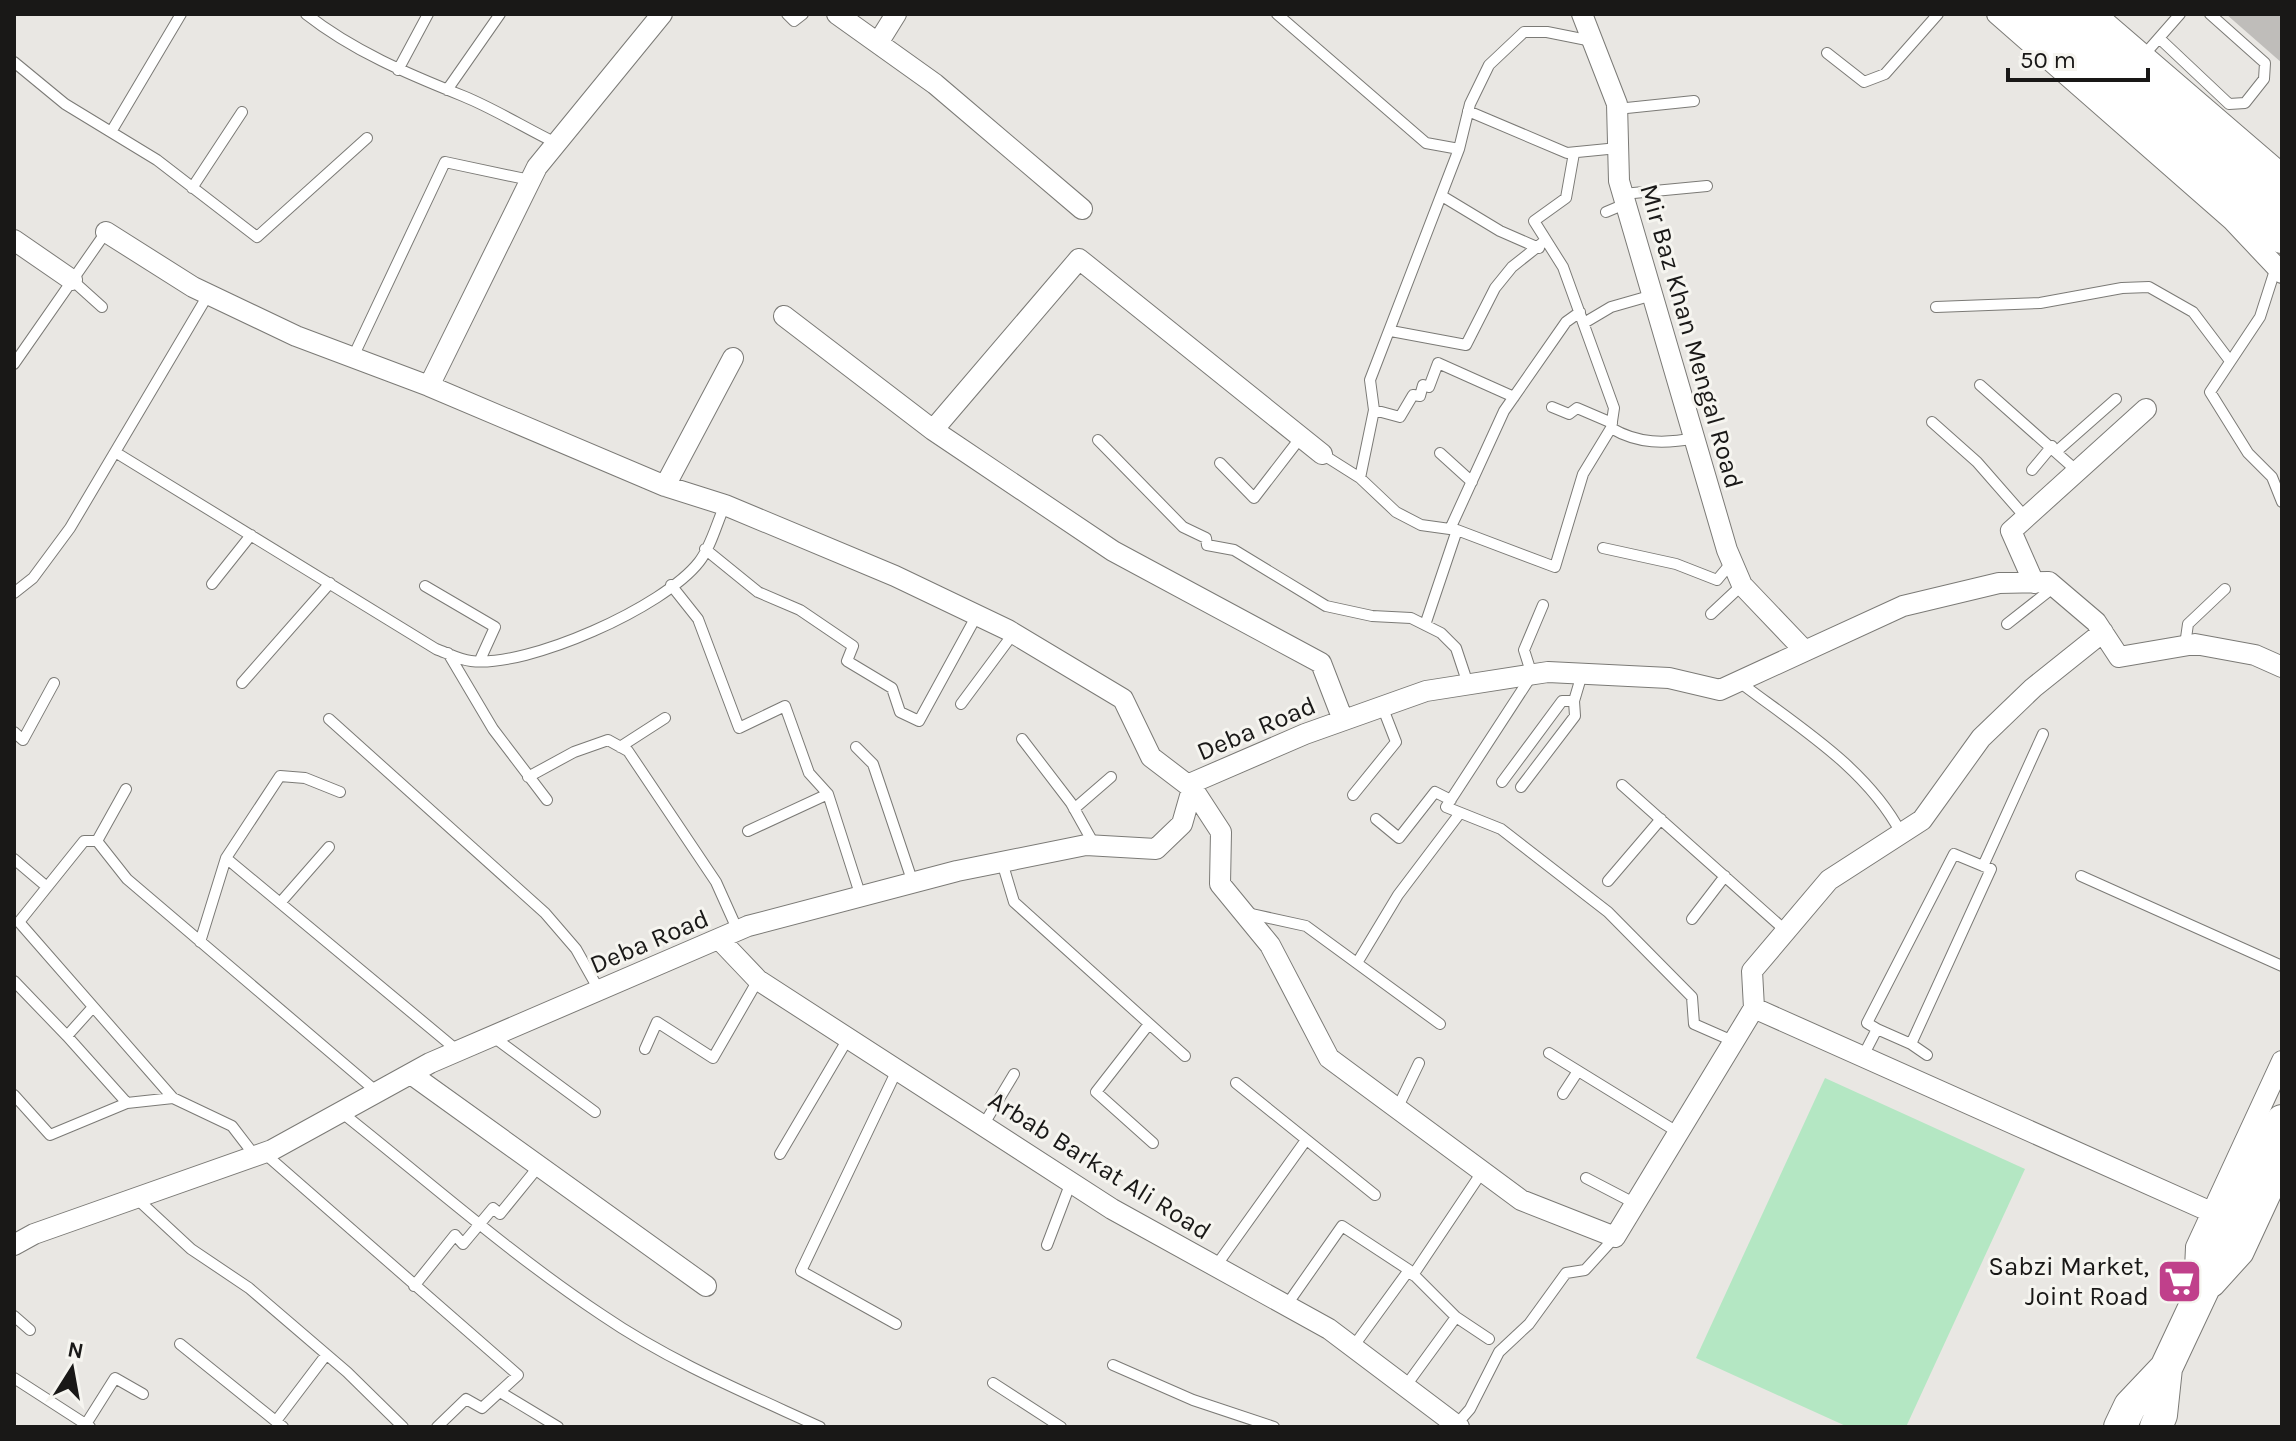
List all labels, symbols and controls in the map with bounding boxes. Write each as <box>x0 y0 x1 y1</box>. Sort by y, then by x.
scale bar <box>2008 32 2148 82</box>
text: 50 m <box>2020 46 2076 74</box>
street label: Mir Baz Khan Mengal Road <box>1633 180 1750 492</box>
street label: Deba Road <box>1192 690 1320 767</box>
street label: Deba Road <box>585 903 713 980</box>
street label: Arbab Barkat Ali Road <box>983 1084 1217 1247</box>
place label: Sabzi Market, Joint Road <box>1988 1251 2149 1312</box>
supermarket icon: Sabzi Market, Joint Road <box>2156 1257 2204 1305</box>
north arrow <box>32 1329 112 1409</box>
text: N <box>65 1336 86 1365</box>

